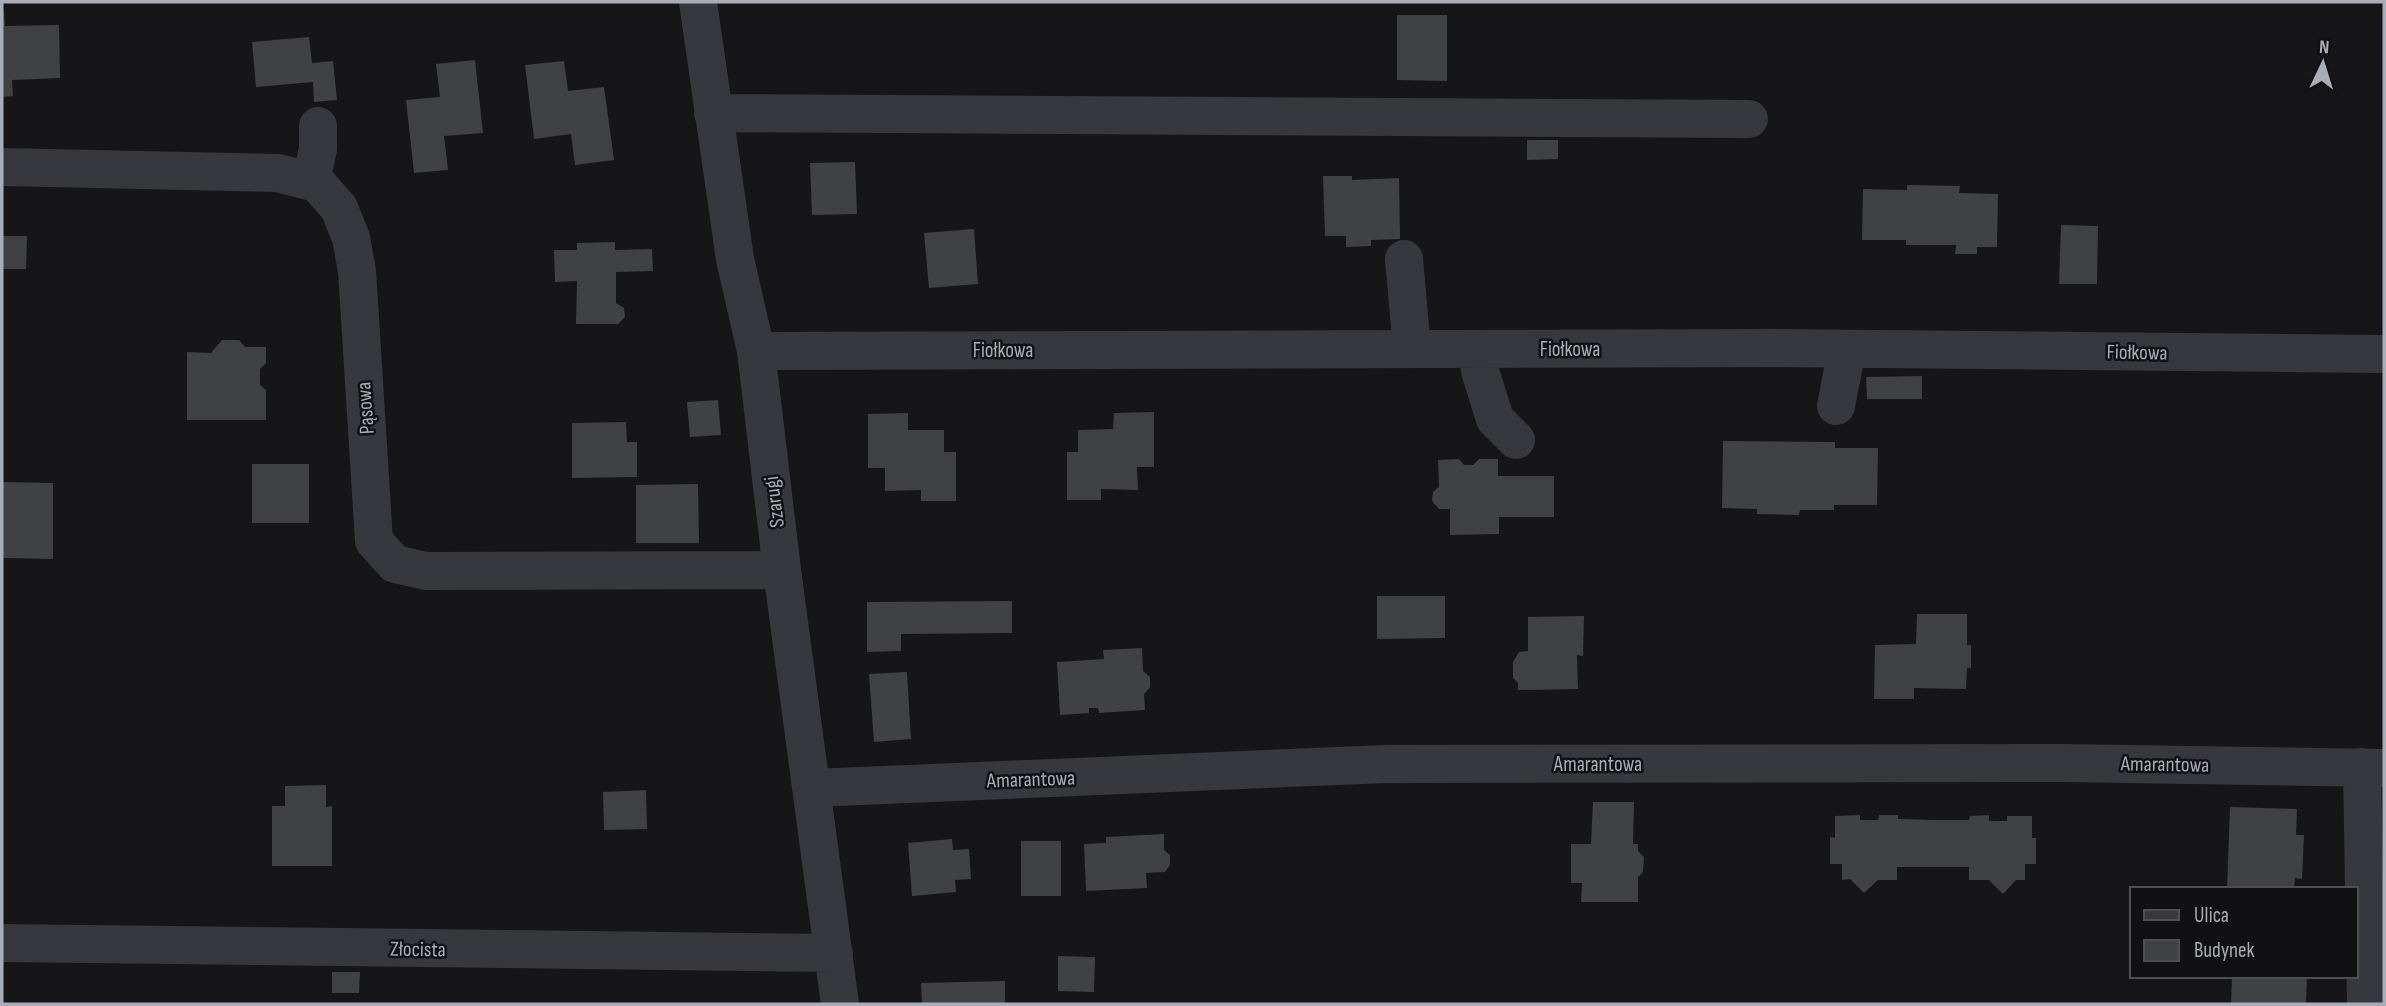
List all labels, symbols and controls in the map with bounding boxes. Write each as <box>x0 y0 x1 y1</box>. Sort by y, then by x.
north arrow <box>2288 28 2358 98</box>
text: N <box>2318 36 2330 59</box>
street label: Fiołkowa <box>1540 337 1600 362</box>
street label: Fiołkowa <box>973 338 1033 363</box>
street label: Fiołkowa <box>2106 339 2168 366</box>
street label: Pąsowa <box>351 381 380 435</box>
street label: Szarugi <box>759 475 790 529</box>
street label: Amarantowa <box>2120 751 2209 778</box>
street label: Amarantowa <box>1553 752 1642 777</box>
street label: Amarantowa <box>985 765 1076 794</box>
legend <box>2130 887 2358 978</box>
text: Ulica <box>2194 903 2229 928</box>
street label: Złocista <box>390 937 446 962</box>
text: Budynek <box>2194 938 2254 963</box>

